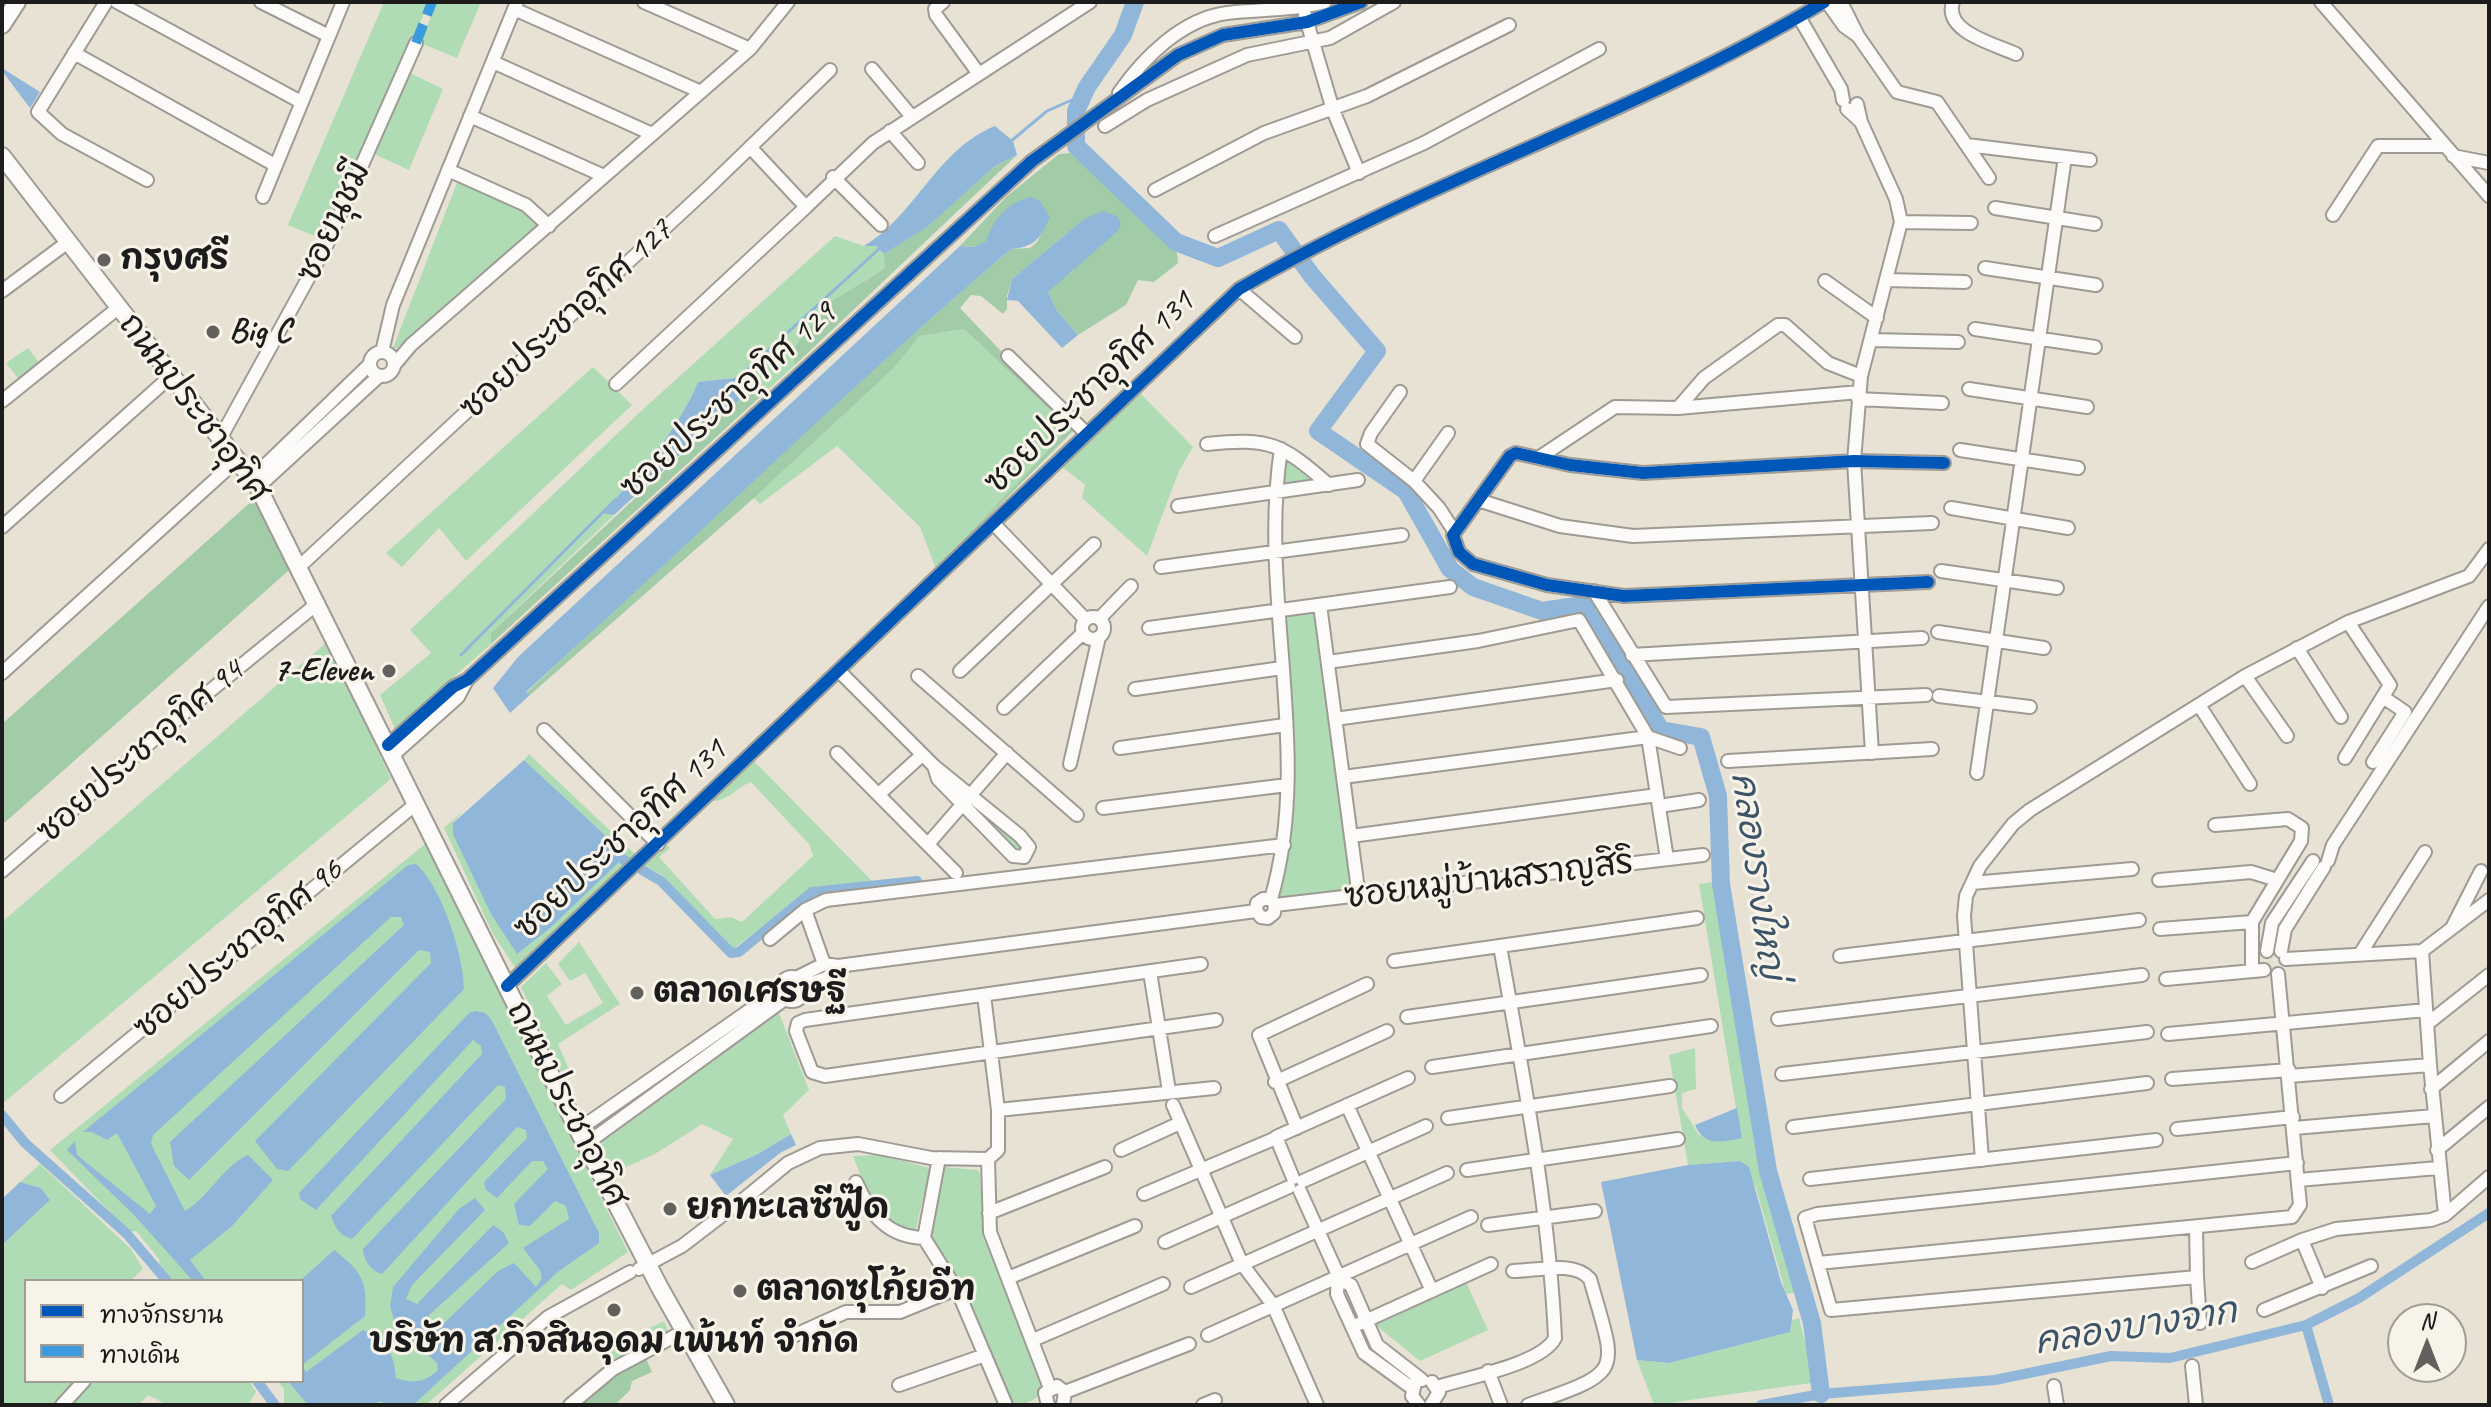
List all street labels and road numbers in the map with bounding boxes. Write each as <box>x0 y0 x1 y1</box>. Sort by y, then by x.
street label: ซอยนุชมี <box>289 155 381 289</box>
street label: ซอยประชาอุทิศ 127 <box>452 211 682 429</box>
street label: ซอยประชาอุทิศ 131 <box>977 283 1203 503</box>
street label: ซอยประชาอุทิศ 129 <box>613 294 845 508</box>
street label: ถนนประชาอุทิศ <box>109 306 277 510</box>
street label: ซอยประชาอุทิศ 94 <box>30 651 252 853</box>
street label: ซอยประชาอุทิศ 131 <box>506 731 736 949</box>
street label: ซอยหมู่บ้านสราญสิริ <box>1342 843 1636 919</box>
street label: ซอยประชาอุทิศ 96 <box>126 851 352 1049</box>
street label: ถนนประชาอุทิศ <box>497 995 635 1213</box>

